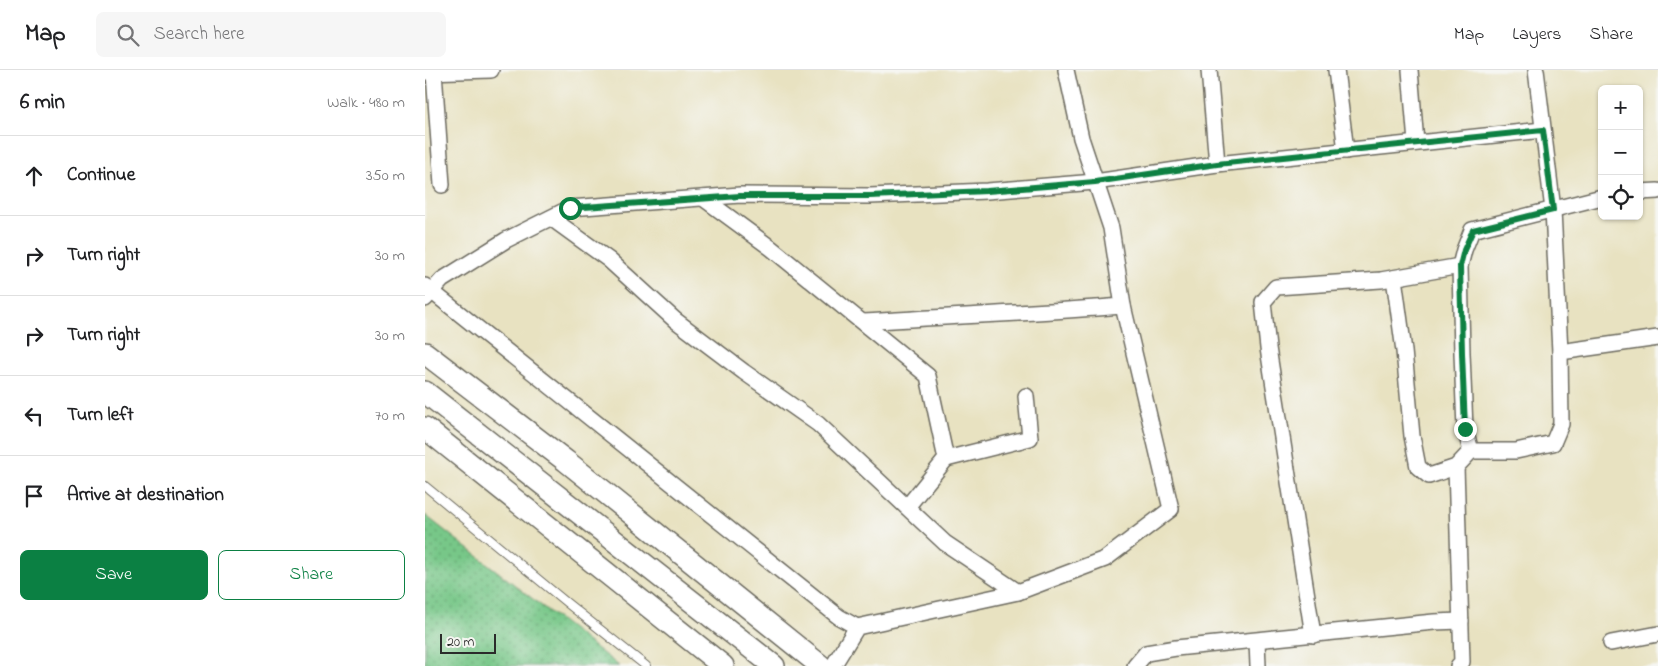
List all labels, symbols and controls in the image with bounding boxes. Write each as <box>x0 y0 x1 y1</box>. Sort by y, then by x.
search box <box>96 12 446 57</box>
text: Map <box>25 17 66 52</box>
icon: search <box>114 21 142 49</box>
text: Search here <box>154 21 245 48</box>
text: Map <box>1454 22 1484 48</box>
text: Layers <box>1512 22 1562 48</box>
text: Share <box>1590 22 1633 48</box>
map controls <box>1598 85 1643 220</box>
button: + <box>1598 85 1643 130</box>
text: 6 min <box>20 88 65 118</box>
text: Walk · 480 m <box>327 91 405 115</box>
button: − <box>1598 130 1643 175</box>
icon: ahead <box>20 162 48 190</box>
text: Continue <box>67 162 135 189</box>
text: 350 m <box>366 164 405 188</box>
button: locate <box>1598 175 1643 220</box>
route start <box>559 197 582 220</box>
icon: right <box>20 242 48 270</box>
text: Turn right <box>67 242 140 269</box>
text: 30 m <box>375 244 405 268</box>
icon: right <box>20 322 48 350</box>
text: Turn right <box>67 322 140 349</box>
text: 30 m <box>375 324 405 348</box>
icon: left <box>20 402 48 430</box>
text: Turn left <box>67 402 134 429</box>
text: 70 m <box>375 404 405 428</box>
route end <box>1454 418 1477 441</box>
icon: arrive <box>20 482 48 510</box>
text: Arrive at destination <box>67 482 224 509</box>
button: Save <box>20 550 208 600</box>
button: Share <box>218 550 405 600</box>
scale bar <box>440 631 496 654</box>
text: 20 m <box>447 632 474 653</box>

